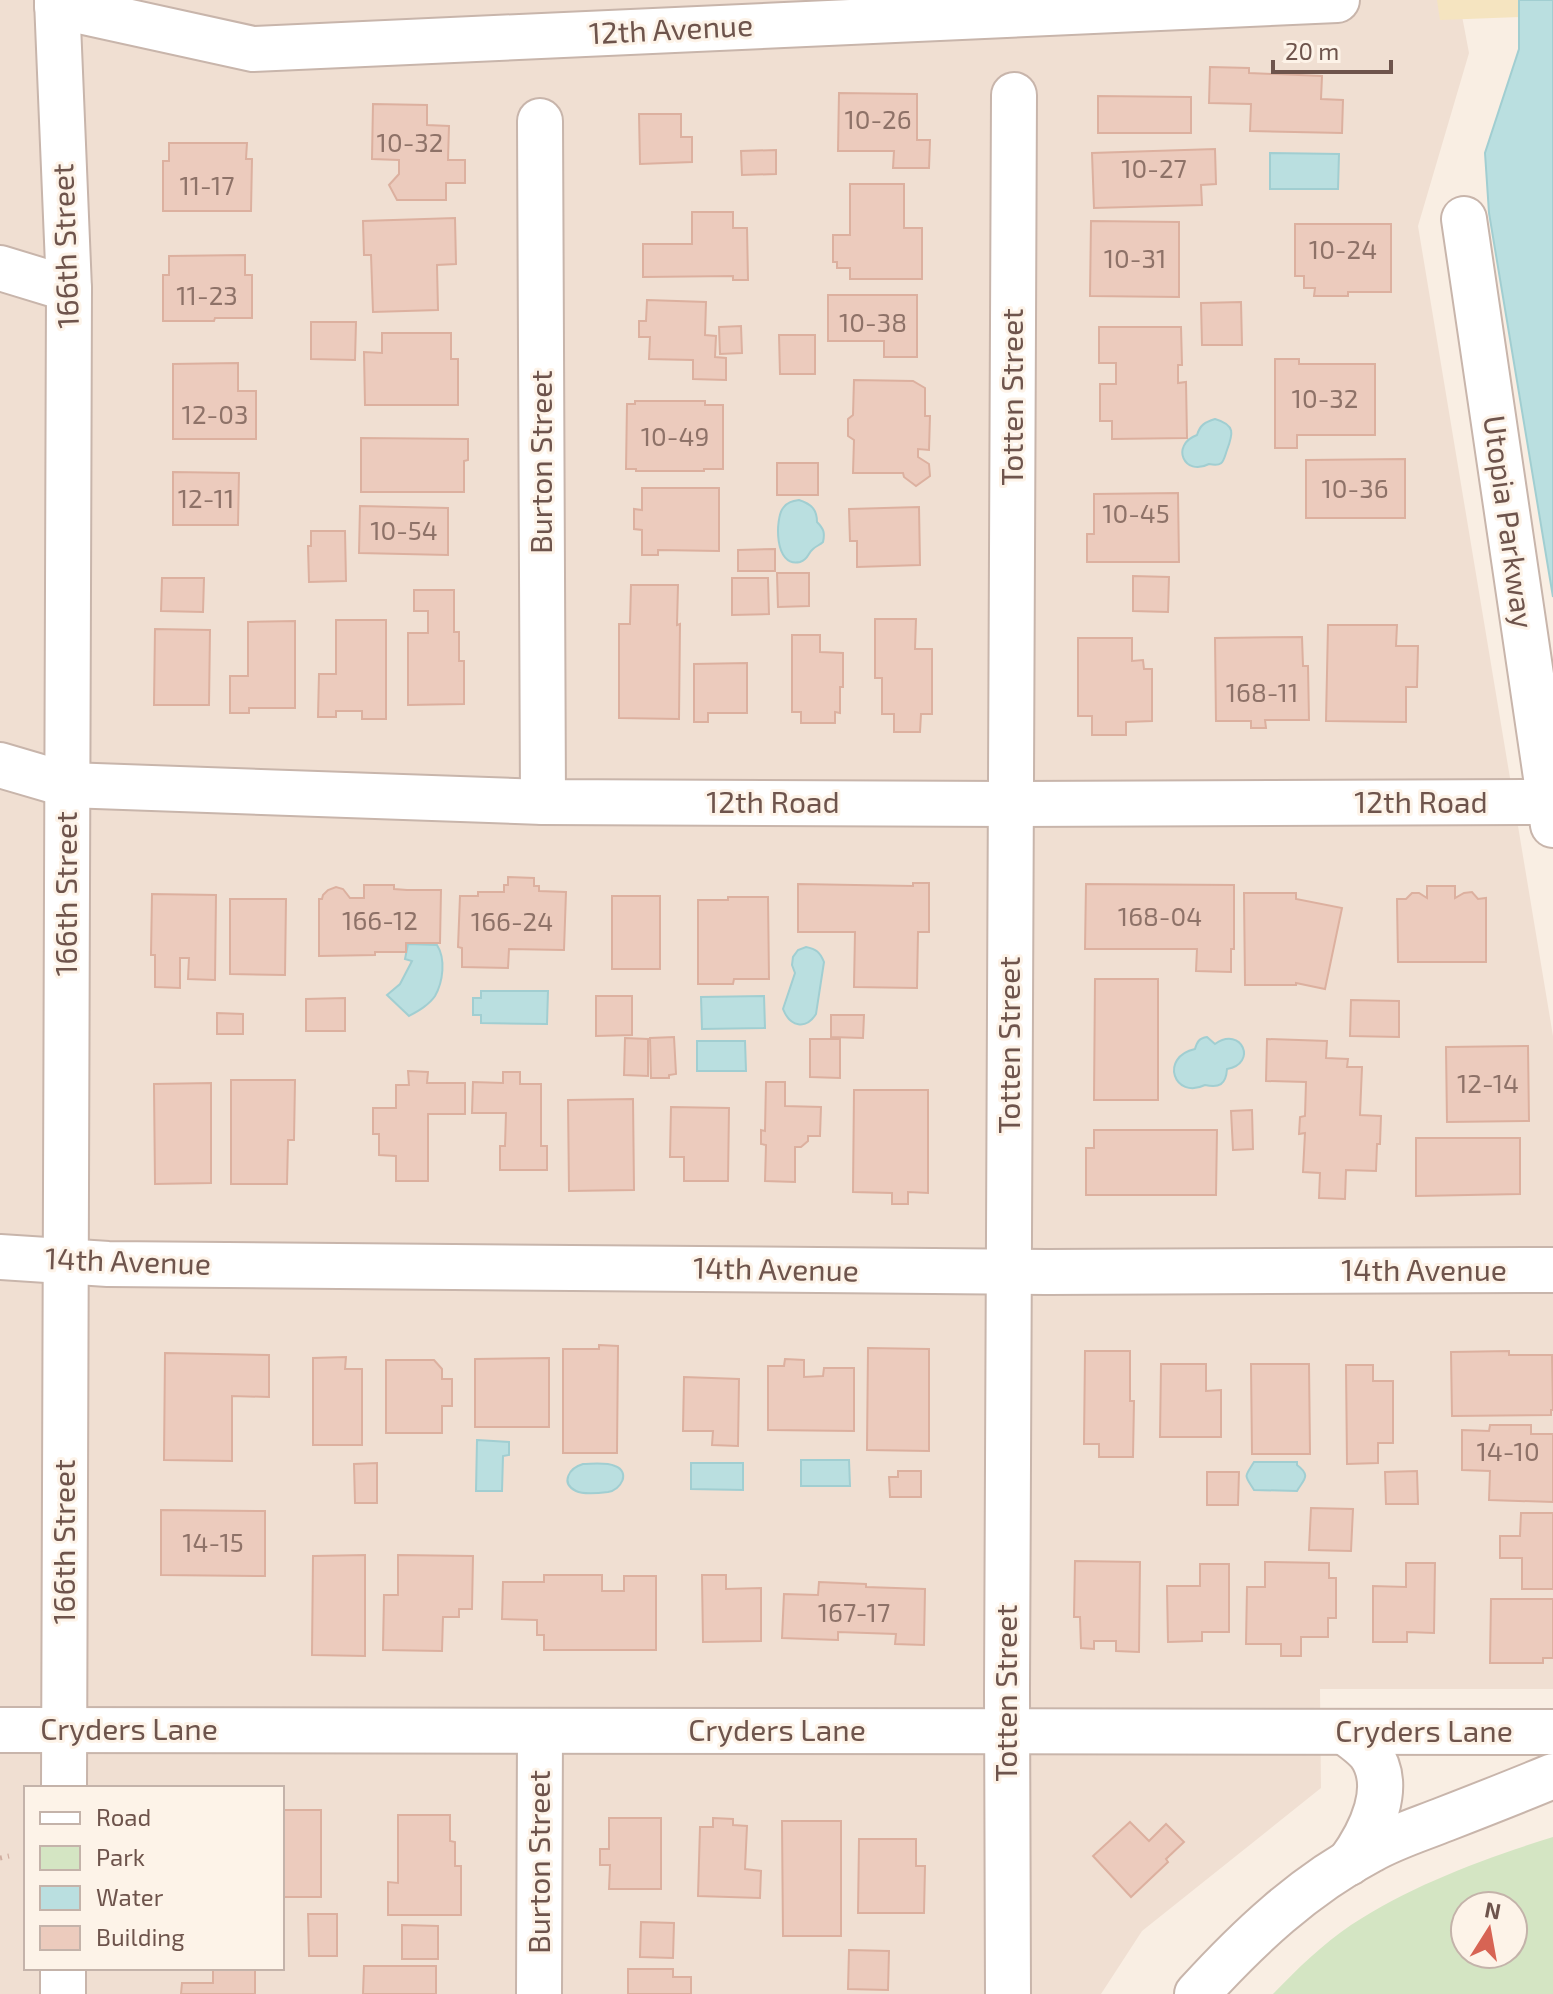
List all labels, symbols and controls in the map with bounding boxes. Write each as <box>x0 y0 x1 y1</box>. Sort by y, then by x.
street label: 12th Avenue <box>588 6 754 50</box>
scale bar <box>1273 24 1391 74</box>
text: 20 m <box>1285 36 1339 65</box>
house number: 10-26 <box>844 103 912 134</box>
house number: 10-32 <box>377 126 443 157</box>
house number: 10-27 <box>1121 152 1187 183</box>
street label: 166th Street <box>43 163 85 329</box>
house number: 11-17 <box>179 169 235 200</box>
house number: 10-24 <box>1309 233 1377 264</box>
house number: 10-31 <box>1104 242 1166 273</box>
house number: 11-23 <box>176 279 238 310</box>
house number: 10-38 <box>839 306 907 337</box>
street label: Totten Street <box>993 308 1029 486</box>
street label: Burton Street <box>522 370 558 554</box>
house number: 10-32 <box>1292 382 1358 413</box>
house number: 12-03 <box>182 398 248 429</box>
street label: Utopia Parkway <box>1477 413 1543 631</box>
house number: 10-49 <box>641 420 709 451</box>
house number: 10-36 <box>1321 472 1389 503</box>
house number: 12-11 <box>178 482 234 513</box>
house number: 10-45 <box>1102 497 1170 528</box>
house number: 10-54 <box>370 514 438 545</box>
house number: 168-11 <box>1226 676 1298 707</box>
street label: 12th Road <box>706 783 840 819</box>
street label: 12th Road <box>1354 783 1488 819</box>
street label: 166th Street <box>47 811 83 977</box>
house number: 168-04 <box>1118 900 1202 931</box>
house number: 166-12 <box>342 904 418 935</box>
house number: 166-24 <box>471 905 553 936</box>
street label: Totten Street <box>990 956 1026 1134</box>
house number: 12-14 <box>1457 1067 1519 1098</box>
street label: 14th Avenue <box>45 1239 212 1281</box>
street label: 14th Avenue <box>693 1249 859 1287</box>
street label: 14th Avenue <box>1341 1251 1507 1287</box>
house number: 14-10 <box>1476 1435 1540 1466</box>
street label: 166th Street <box>45 1459 81 1625</box>
house number: 14-15 <box>182 1526 244 1557</box>
house number: 167-17 <box>818 1596 890 1627</box>
street label: Totten Street <box>987 1604 1023 1782</box>
street label: Cryders Lane <box>40 1710 218 1746</box>
street label: Cryders Lane <box>688 1711 866 1747</box>
street label: Cryders Lane <box>1335 1712 1513 1748</box>
street label: Burton Street <box>520 1770 556 1954</box>
legend <box>24 1786 284 1970</box>
text: Road <box>96 1802 151 1831</box>
text: Park <box>96 1842 145 1871</box>
text: Water <box>96 1882 164 1911</box>
north arrow <box>1449 1890 1529 1970</box>
text: N <box>1483 1895 1503 1924</box>
text: Building <box>96 1922 185 1951</box>

